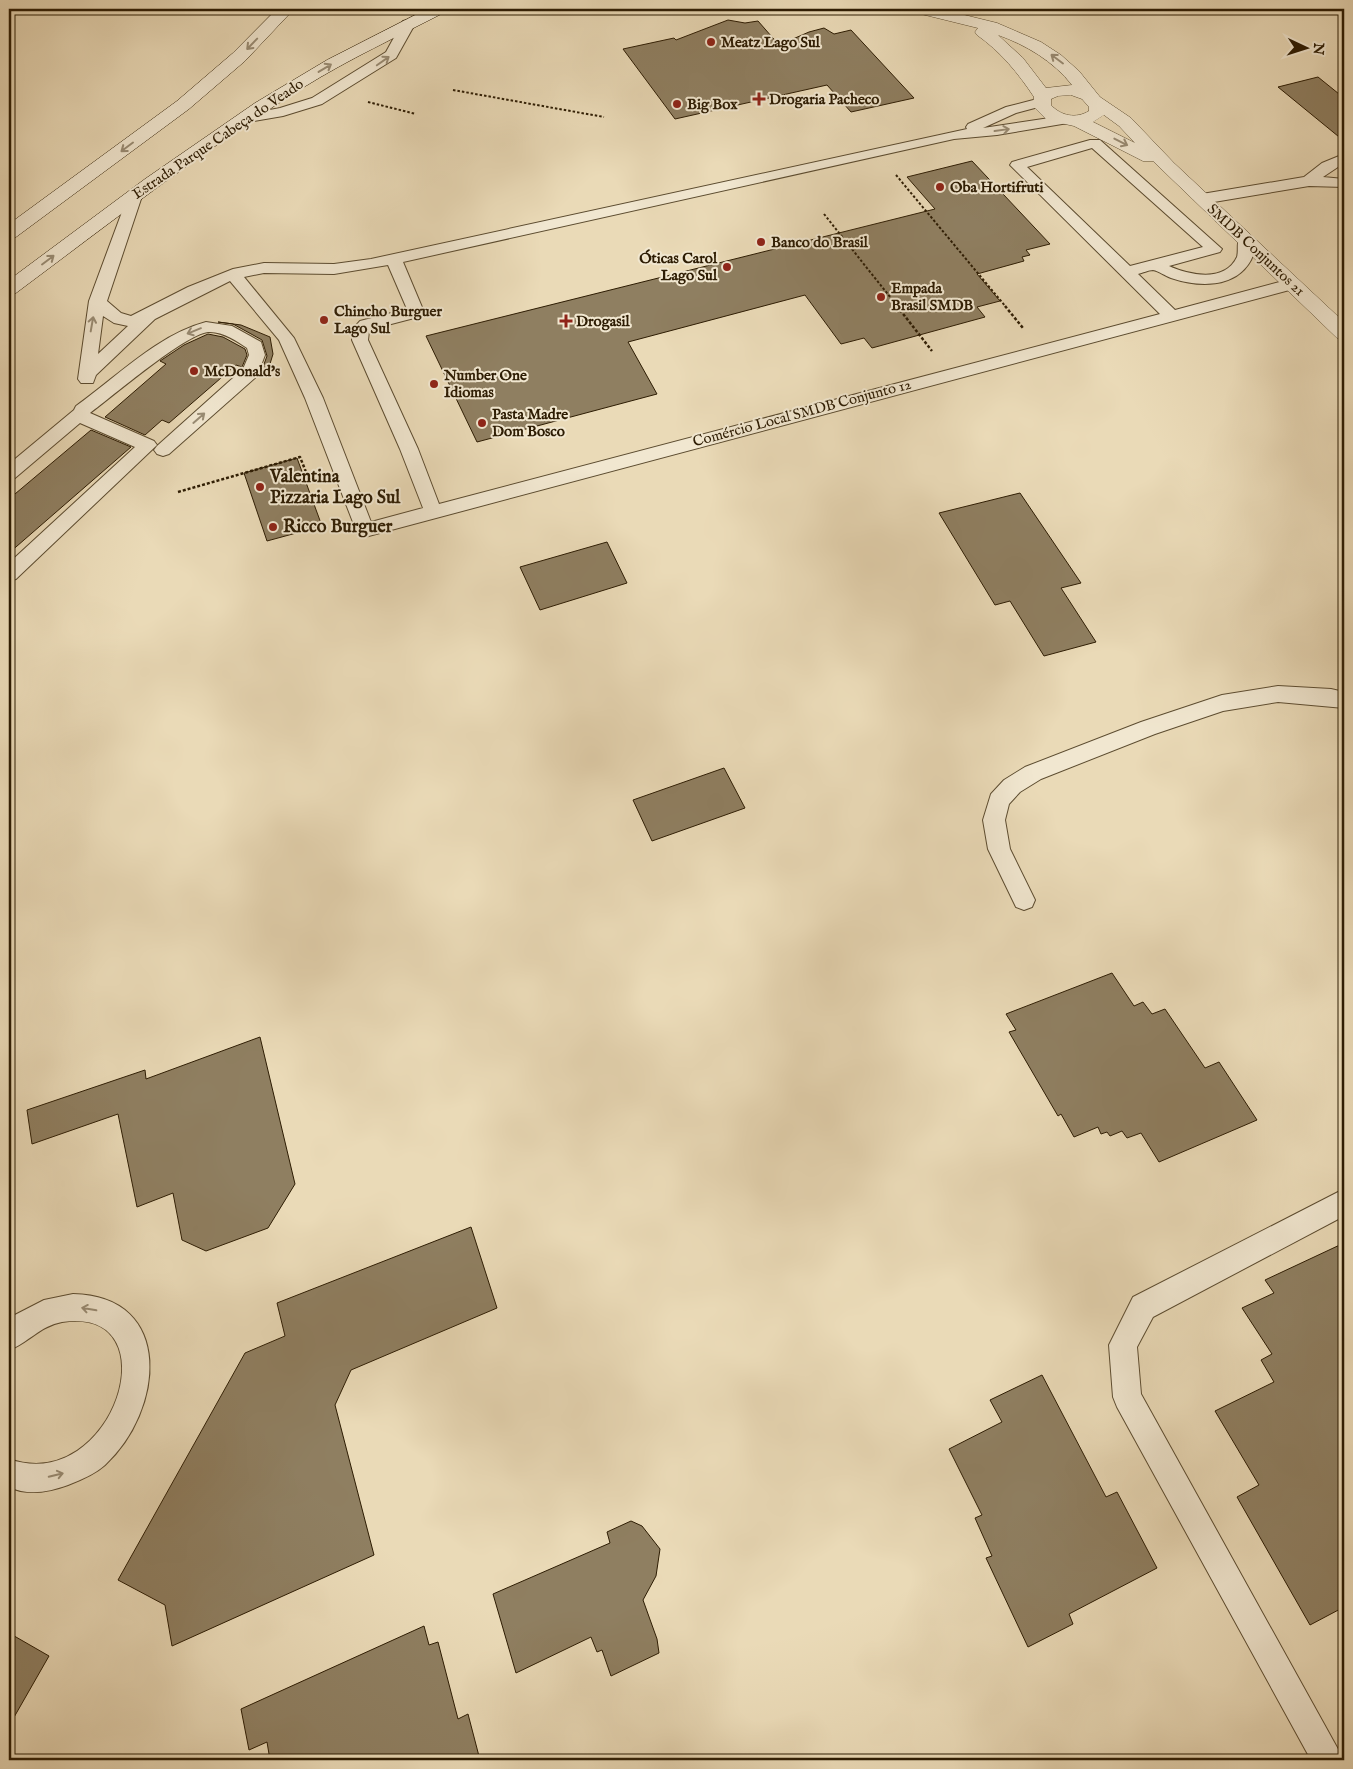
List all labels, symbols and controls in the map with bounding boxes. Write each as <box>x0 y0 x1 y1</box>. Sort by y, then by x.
north arrow <box>1280 22 1330 72</box>
place label: Meatz Lago Sul <box>721 33 821 52</box>
marker: Meatz Lago Sul <box>705 36 717 48</box>
one-way arrow <box>246 37 258 50</box>
text: N <box>1309 41 1327 56</box>
one-way arrow <box>1050 54 1063 65</box>
one-way arrow <box>376 56 390 66</box>
one-way arrow <box>317 62 331 72</box>
street label: Estrada Parque Cabeça do Veado <box>129 74 307 204</box>
place label: Drogaria Pacheco <box>769 90 879 109</box>
marker: Drogaria Pacheco <box>753 93 765 105</box>
place label: Big Box <box>687 95 738 114</box>
marker: Big Box <box>671 98 683 110</box>
one-way arrow <box>994 125 1010 135</box>
one-way arrow <box>1113 137 1128 147</box>
one-way arrow <box>120 142 134 152</box>
place label: Oba Hortifruti <box>950 178 1043 197</box>
marker: Oba Hortifruti <box>934 181 946 193</box>
street label: SMDB Conjuntos 21 <box>1203 200 1309 300</box>
place label: Banco do Brasil <box>771 233 869 252</box>
marker: Banco do Brasil <box>755 236 767 248</box>
place label: Óticas Carol Lago Sul <box>639 249 718 285</box>
one-way arrow <box>41 255 54 266</box>
marker: Óticas Carol Lago Sul <box>721 261 733 273</box>
place label: Empada Brasil SMDB <box>891 279 973 315</box>
marker: Empada Brasil SMDB <box>875 291 887 303</box>
place label: Chincho Burguer Lago Sul <box>334 302 442 338</box>
place label: Drogasil <box>576 312 631 331</box>
marker: Chincho Burguer Lago Sul <box>318 314 330 326</box>
marker: Drogasil <box>560 315 572 327</box>
one-way arrow <box>88 317 97 333</box>
one-way arrow <box>187 327 203 336</box>
place label: McDonald's <box>204 362 281 381</box>
marker: McDonald's <box>188 365 200 377</box>
place label: Number One Idiomas <box>443 366 527 402</box>
street label: Comércio Local SMDB Conjunto 12 <box>691 375 913 451</box>
marker: Number One Idiomas <box>428 378 440 390</box>
place label: Pasta Madre Dom Bosco <box>492 405 568 441</box>
one-way arrow <box>193 412 206 424</box>
marker: Pasta Madre Dom Bosco <box>476 417 488 429</box>
place label: Valentina Pizzaria Lago Sul <box>269 466 401 510</box>
marker: Valentina Pizzaria Lago Sul <box>254 481 266 493</box>
place label: Ricco Burguer <box>283 516 393 539</box>
marker: Ricco Burguer <box>267 521 279 533</box>
one-way arrow <box>81 1303 97 1313</box>
one-way arrow <box>48 1469 64 1479</box>

